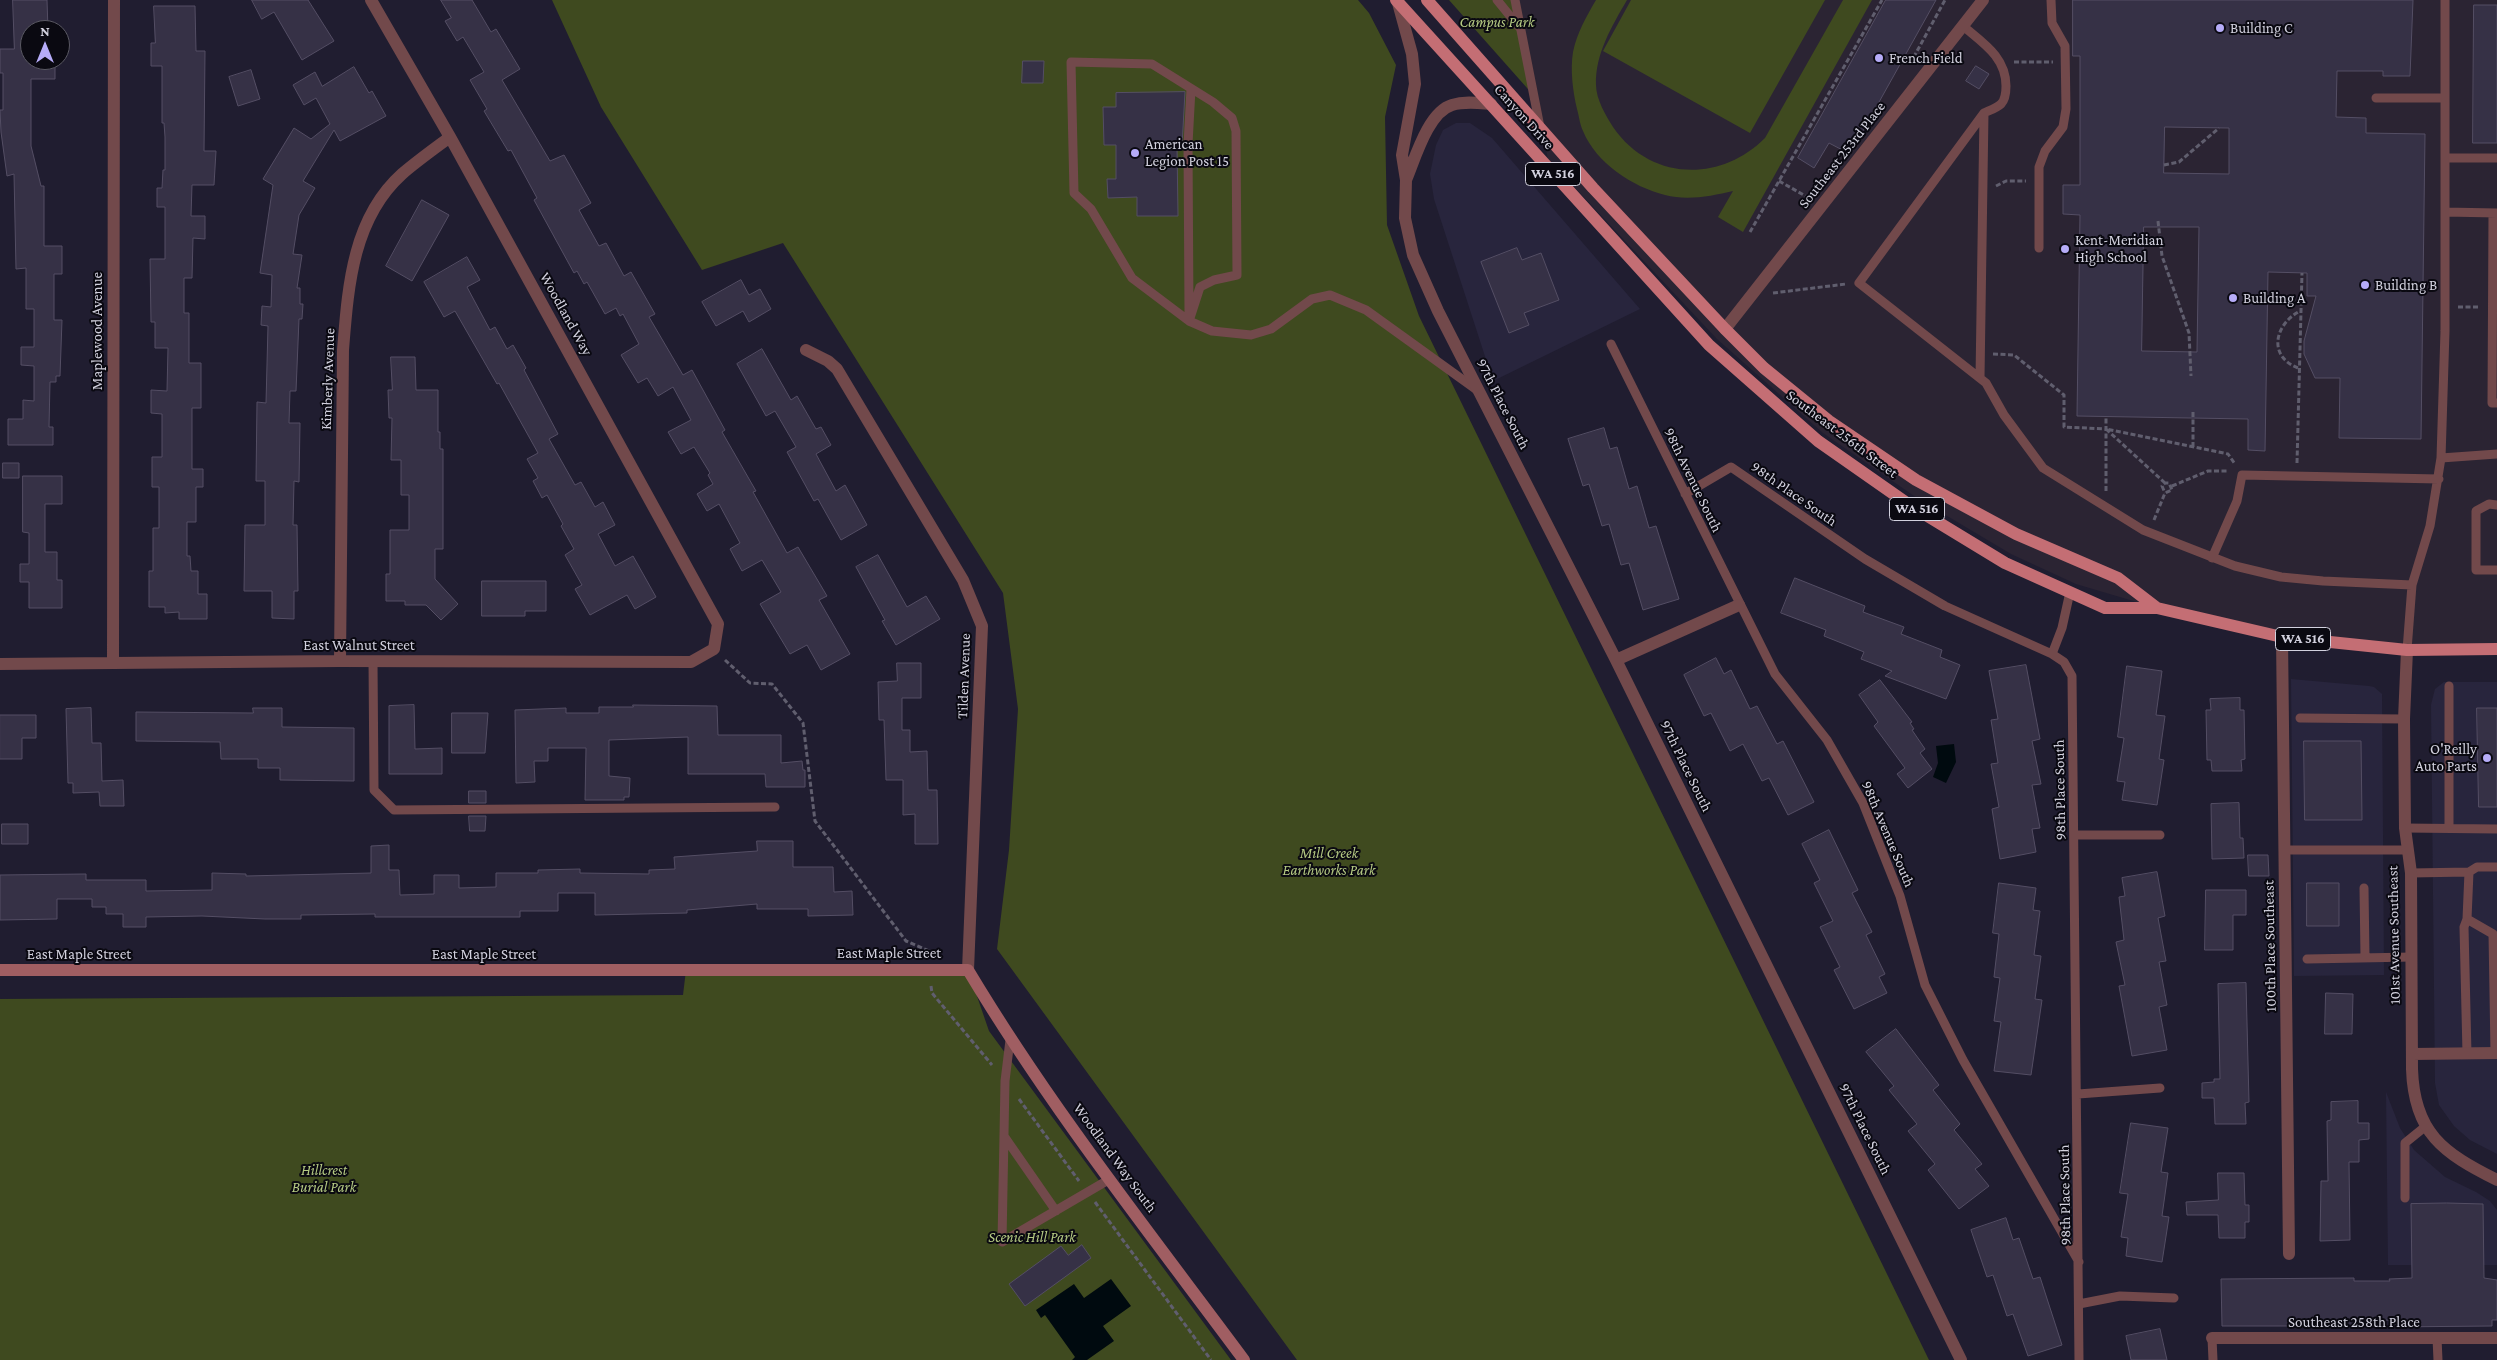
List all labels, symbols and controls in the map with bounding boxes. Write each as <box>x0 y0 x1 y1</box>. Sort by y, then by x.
park label: Campus Park <box>1460 13 1534 31</box>
place label: Building C <box>2230 19 2293 37</box>
north arrow <box>20 20 70 70</box>
marker: Building C <box>2214 22 2226 34</box>
text: N <box>40 23 50 39</box>
place label: French Field <box>1889 49 1963 67</box>
marker: French Field <box>1873 52 1885 64</box>
street label: Canyon Drive <box>1490 81 1558 153</box>
street label: Southeast 253rd Place <box>1795 98 1889 212</box>
place label: American Legion Post 15 <box>1145 135 1229 170</box>
marker: American Legion Post 15 <box>1129 147 1141 159</box>
road number: WA 516 <box>1526 162 1580 185</box>
place label: Kent-Meridian High School <box>2075 231 2164 266</box>
marker: Kent-Meridian High School <box>2059 243 2071 255</box>
street label: Woodland Way <box>536 269 596 359</box>
street label: Maplewood Avenue <box>88 272 106 390</box>
place label: Building B <box>2375 276 2437 294</box>
marker: Building B <box>2359 279 2371 291</box>
place label: Building A <box>2243 289 2305 307</box>
marker: Building A <box>2227 292 2239 304</box>
street label: Kimberly Avenue <box>317 328 339 430</box>
street label: 97th Place South <box>1472 356 1534 452</box>
street label: Southeast 256th Street <box>1783 386 1901 482</box>
street label: 98th Avenue South <box>1660 425 1726 535</box>
street label: 98th Place South <box>1748 458 1840 530</box>
road number: WA 516 <box>1890 498 1944 520</box>
road number: WA 516 <box>2276 628 2330 650</box>
street label: Tilden Avenue <box>954 633 974 719</box>
street label: East Walnut Street <box>303 636 415 654</box>
street label: 97th Place South <box>1656 717 1716 815</box>
street label: 98th Place South <box>2050 739 2070 841</box>
place label: O'Reilly Auto Parts <box>2415 740 2477 775</box>
marker: O'Reilly Auto Parts <box>2481 752 2493 764</box>
street label: 98th Avenue South <box>1857 778 1919 890</box>
park label: Mill Creek Earthworks Park <box>1282 844 1376 879</box>
street label: 101st Avenue Southeast <box>2384 865 2404 1005</box>
street label: 100th Place Southeast <box>2260 880 2280 1012</box>
street label: East Maple Street <box>837 944 941 962</box>
street label: East Maple Street <box>27 945 131 963</box>
street label: East Maple Street <box>432 945 536 963</box>
street label: 97th Place South <box>1835 1080 1895 1178</box>
street label: Woodland Way South <box>1069 1100 1161 1216</box>
street label: 98th Place South <box>2055 1144 2075 1246</box>
park label: Hillcrest Burial Park <box>292 1161 356 1196</box>
park label: Scenic Hill Park <box>988 1228 1076 1246</box>
street label: Southeast 258th Place <box>2288 1313 2420 1331</box>

